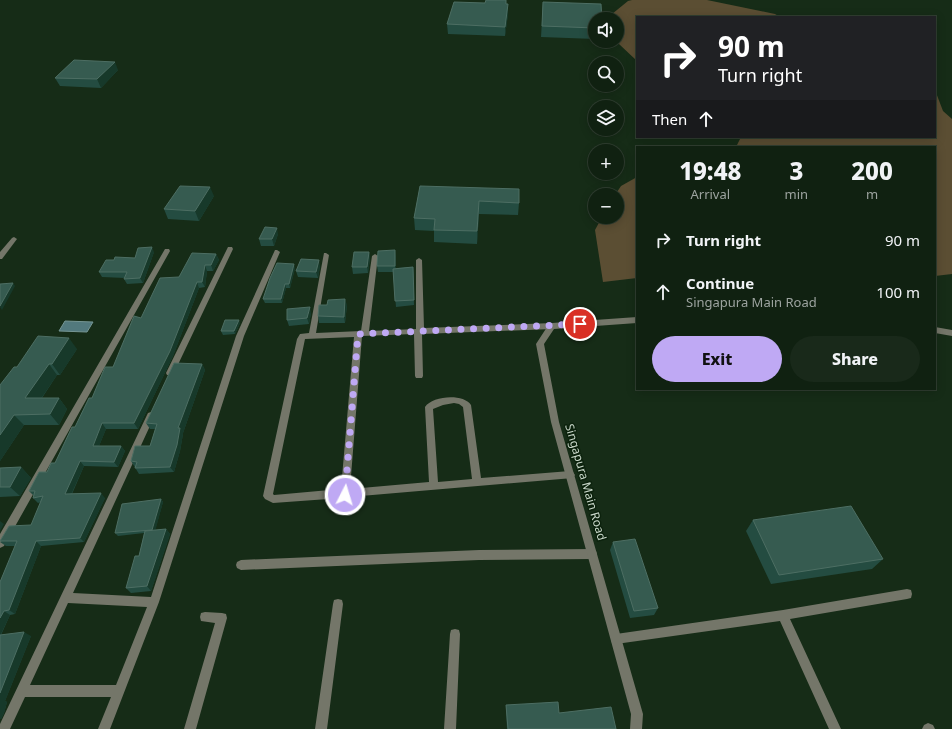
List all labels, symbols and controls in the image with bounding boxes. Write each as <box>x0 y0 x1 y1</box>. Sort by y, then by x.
map controls <box>588 12 624 224</box>
button: sound <box>588 12 624 48</box>
text: 90 m <box>718 27 785 65</box>
icon: right <box>652 32 704 84</box>
button: search <box>588 56 624 92</box>
text: Turn right <box>718 63 802 87</box>
button: layers <box>588 100 624 136</box>
icon: ahead <box>695 108 717 130</box>
text: Then <box>652 109 687 129</box>
button: + <box>588 144 624 180</box>
text: 19:48 <box>679 154 741 187</box>
text: 3 <box>789 154 803 187</box>
text: 200 <box>851 154 893 187</box>
text: Arrival <box>690 185 730 203</box>
text: min <box>785 185 808 203</box>
text: m <box>866 185 878 203</box>
button: − <box>588 188 624 224</box>
icon: right <box>652 229 674 251</box>
text: Turn right <box>686 230 761 250</box>
text: 90 m <box>885 230 920 250</box>
text: Continue <box>686 273 754 293</box>
icon: ahead <box>652 281 674 303</box>
text: 100 m <box>876 282 920 302</box>
text: Singapura Main Road <box>686 293 817 311</box>
pin <box>563 307 597 341</box>
icon: arrive <box>569 313 591 335</box>
button: Exit <box>652 336 782 382</box>
button: Share <box>790 336 920 382</box>
street label: Singapura Main Road <box>561 422 611 542</box>
position arrow <box>324 474 366 516</box>

